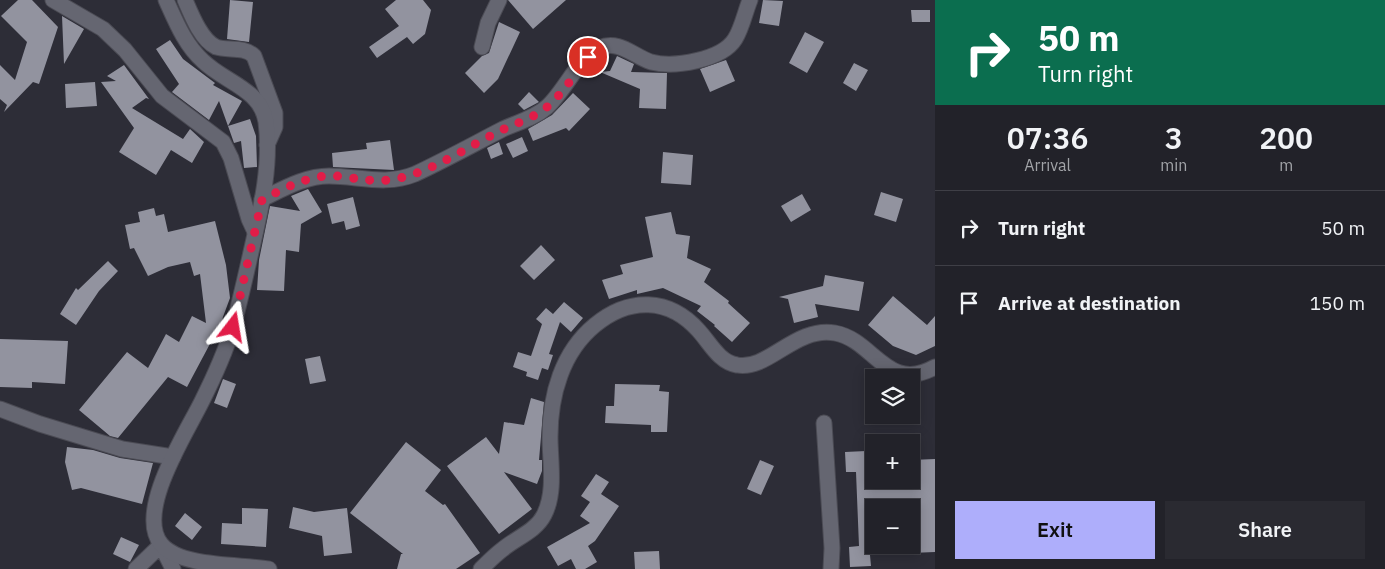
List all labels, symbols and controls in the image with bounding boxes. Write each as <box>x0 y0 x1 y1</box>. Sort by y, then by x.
text: 50 m <box>1038 15 1120 61</box>
icon: right <box>955 20 1020 85</box>
pin <box>567 36 609 78</box>
icon: arrive <box>574 43 602 71</box>
text: Turn right <box>1038 59 1133 88</box>
text: 07:36 <box>1007 118 1088 157</box>
text: 3 <box>1165 118 1183 157</box>
text: 200 <box>1259 118 1313 157</box>
text: Arrival <box>1024 155 1071 175</box>
text: min <box>1160 155 1187 175</box>
text: m <box>1279 155 1293 175</box>
icon: right <box>955 214 983 242</box>
text: Turn right <box>998 216 1085 240</box>
text: 50 m <box>1321 216 1365 240</box>
icon: arrive <box>955 289 983 317</box>
text: Arrive at destination <box>998 291 1181 315</box>
text: 150 m <box>1310 291 1365 315</box>
position arrow <box>206 300 258 352</box>
map controls <box>865 369 920 554</box>
button: layers <box>865 369 920 424</box>
button: + <box>865 434 920 489</box>
button: − <box>865 499 920 554</box>
button: Exit <box>955 501 1155 559</box>
button: Share <box>1165 501 1365 559</box>

